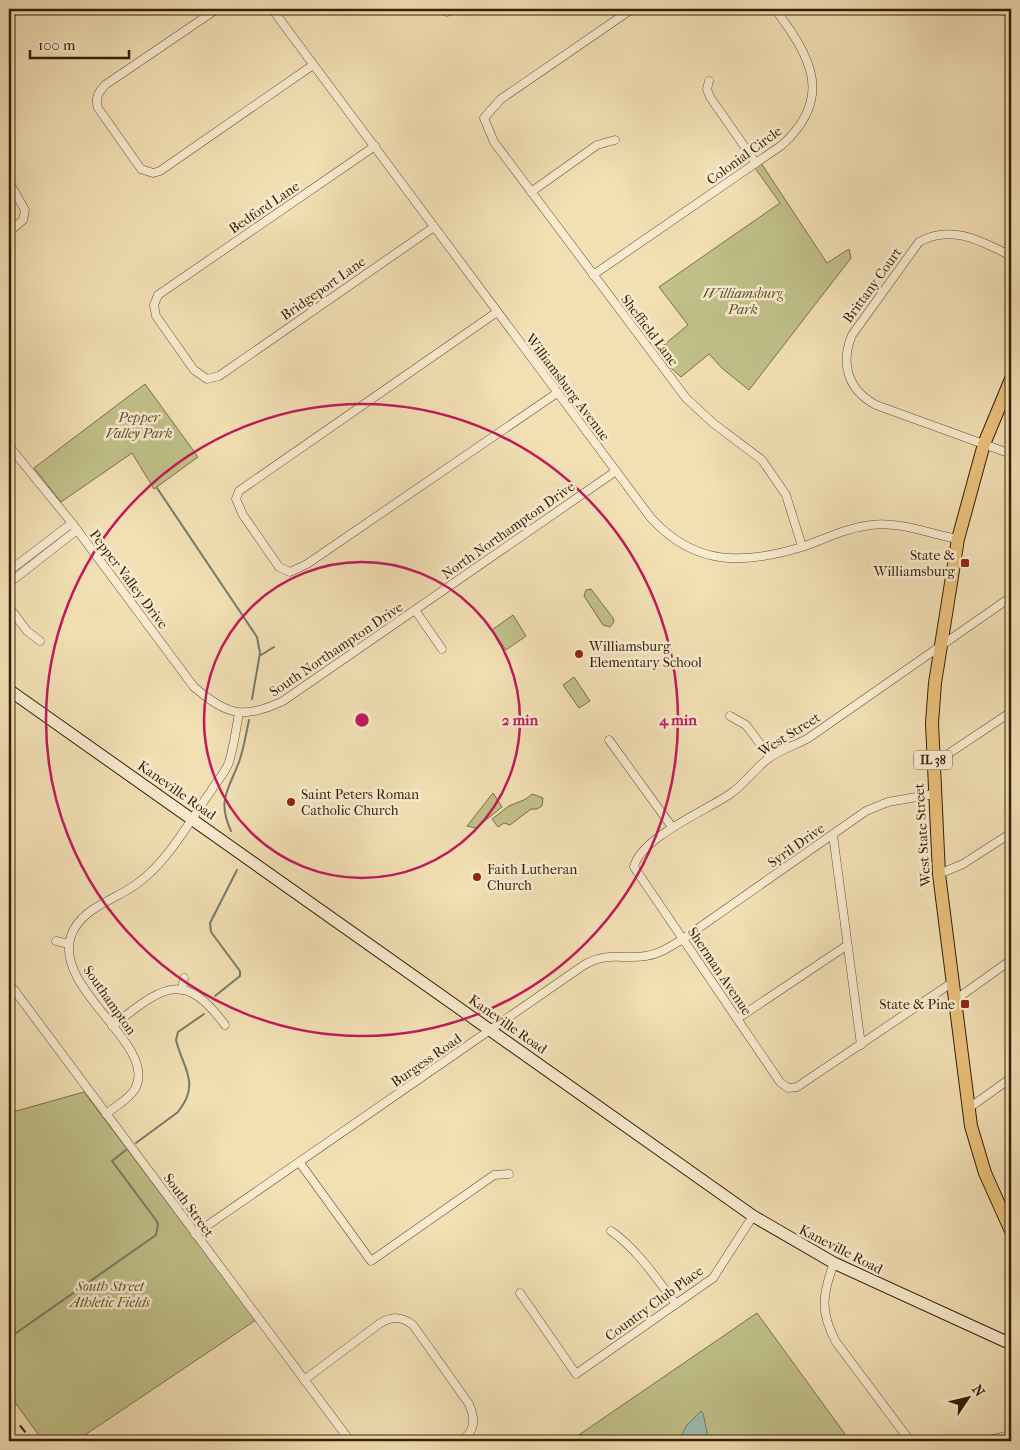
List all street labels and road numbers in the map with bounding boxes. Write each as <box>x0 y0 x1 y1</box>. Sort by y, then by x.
street label: Colonial Circle <box>703 122 785 188</box>
street label: Bedford Lane <box>226 178 303 237</box>
street label: Brittany Court <box>839 244 905 326</box>
street label: Bridgeport Lane <box>278 253 369 324</box>
street label: Sheffield Lane <box>617 291 682 370</box>
street label: Williamsburg Avenue <box>521 330 613 444</box>
street label: North Northampton Drive <box>438 478 578 583</box>
street label: Pepper Valley Drive <box>86 526 171 632</box>
street label: South Northampton Drive <box>266 598 406 700</box>
street label: West Street <box>754 709 823 761</box>
road number: IL 38 <box>914 750 952 770</box>
street label: Kaneville Road <box>134 757 219 824</box>
street label: West State Street <box>910 783 935 888</box>
street label: Syril Drive <box>765 820 828 871</box>
street label: Sherman Avenue <box>684 924 755 1019</box>
street label: Southampton <box>79 962 140 1038</box>
street label: Kaneville Road <box>465 991 550 1058</box>
street label: Burgess Road <box>388 1030 465 1091</box>
street label: South Street <box>160 1170 217 1241</box>
street label: Kaneville Road <box>796 1221 886 1278</box>
street label: Country Club Place <box>602 1262 707 1345</box>

